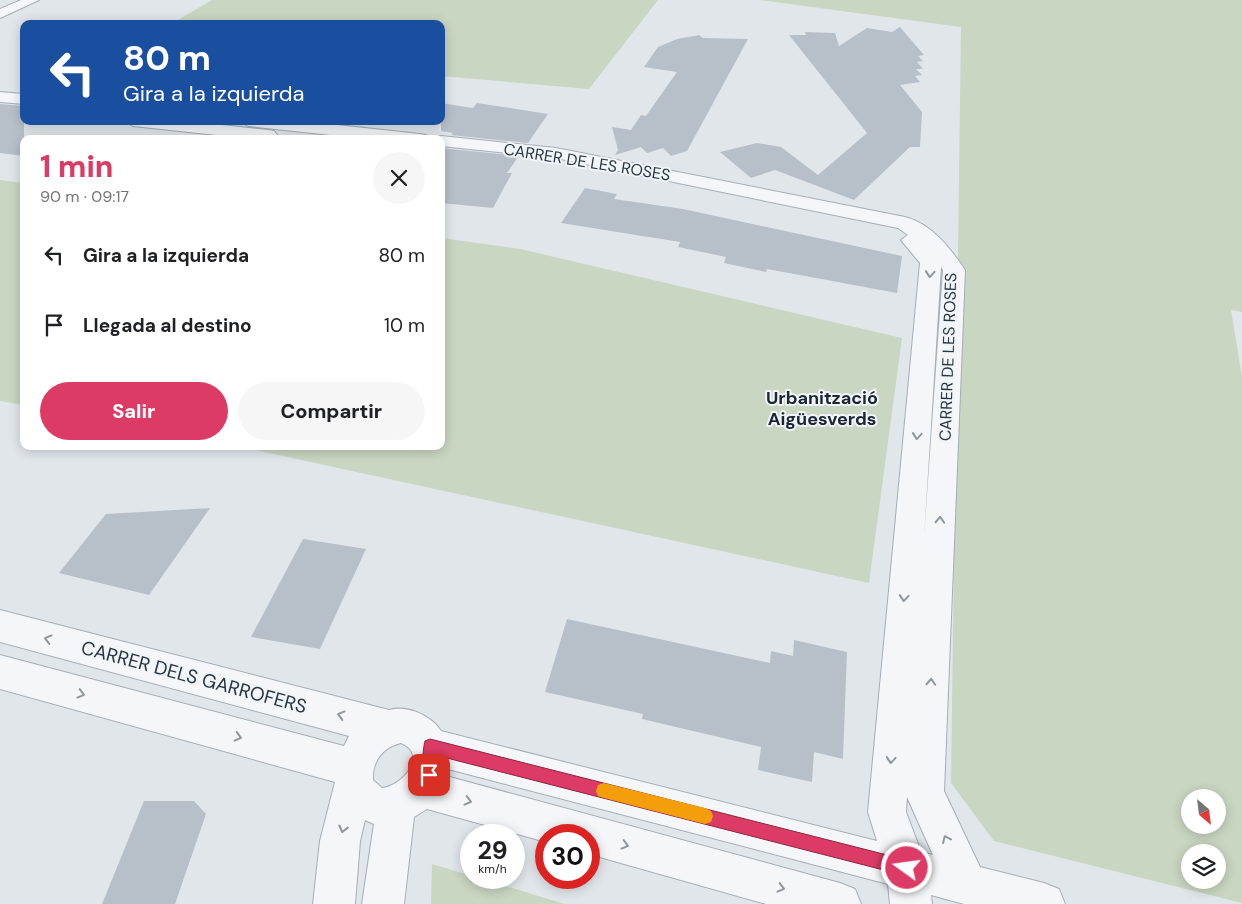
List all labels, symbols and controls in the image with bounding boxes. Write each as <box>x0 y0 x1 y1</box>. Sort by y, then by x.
text: 80 m <box>123 35 211 81</box>
icon: left <box>40 40 105 105</box>
text: Gira a la izquierda <box>123 79 304 108</box>
street label: CARRER DE LES ROSES <box>502 138 672 186</box>
text: 1 min <box>40 147 113 186</box>
button: close <box>373 152 425 204</box>
text: 90 m · 09:17 <box>40 186 129 207</box>
icon: left <box>40 241 68 269</box>
text: Gira a la izquierda <box>83 243 249 268</box>
text: 80 m <box>378 243 425 268</box>
one-way arrow <box>925 270 936 278</box>
street label: CARRER DE LES ROSES <box>935 272 961 442</box>
icon: arrive <box>40 311 68 339</box>
text: Llegada al destino <box>83 313 252 338</box>
text: 10 m <box>384 313 425 338</box>
button: Salir <box>40 382 228 440</box>
button: Compartir <box>238 382 425 440</box>
district label: Urbanització Aigüesverds <box>766 386 878 431</box>
one-way arrow <box>912 432 923 440</box>
one-way arrow <box>935 516 946 524</box>
one-way arrow <box>899 594 910 602</box>
one-way arrow <box>43 634 52 645</box>
street label: CARRER DELS GARROFERS <box>79 635 309 719</box>
one-way arrow <box>925 678 936 686</box>
one-way arrow <box>76 688 85 699</box>
one-way arrow <box>337 711 345 721</box>
one-way arrow <box>233 731 241 741</box>
pin <box>408 754 450 796</box>
one-way arrow <box>886 756 897 764</box>
icon: arrive <box>415 761 443 789</box>
north arrow <box>1181 789 1226 834</box>
map controls <box>1181 789 1226 889</box>
one-way arrow <box>464 796 472 806</box>
speed limit sign: 30 <box>535 824 600 889</box>
one-way arrow <box>338 825 348 833</box>
text: 29 <box>477 834 508 867</box>
one-way arrow <box>943 836 953 845</box>
one-way arrow <box>620 839 628 849</box>
position arrow <box>880 841 932 893</box>
button: layers <box>1181 844 1226 889</box>
text: km/h <box>478 861 507 877</box>
one-way arrow <box>777 882 785 892</box>

